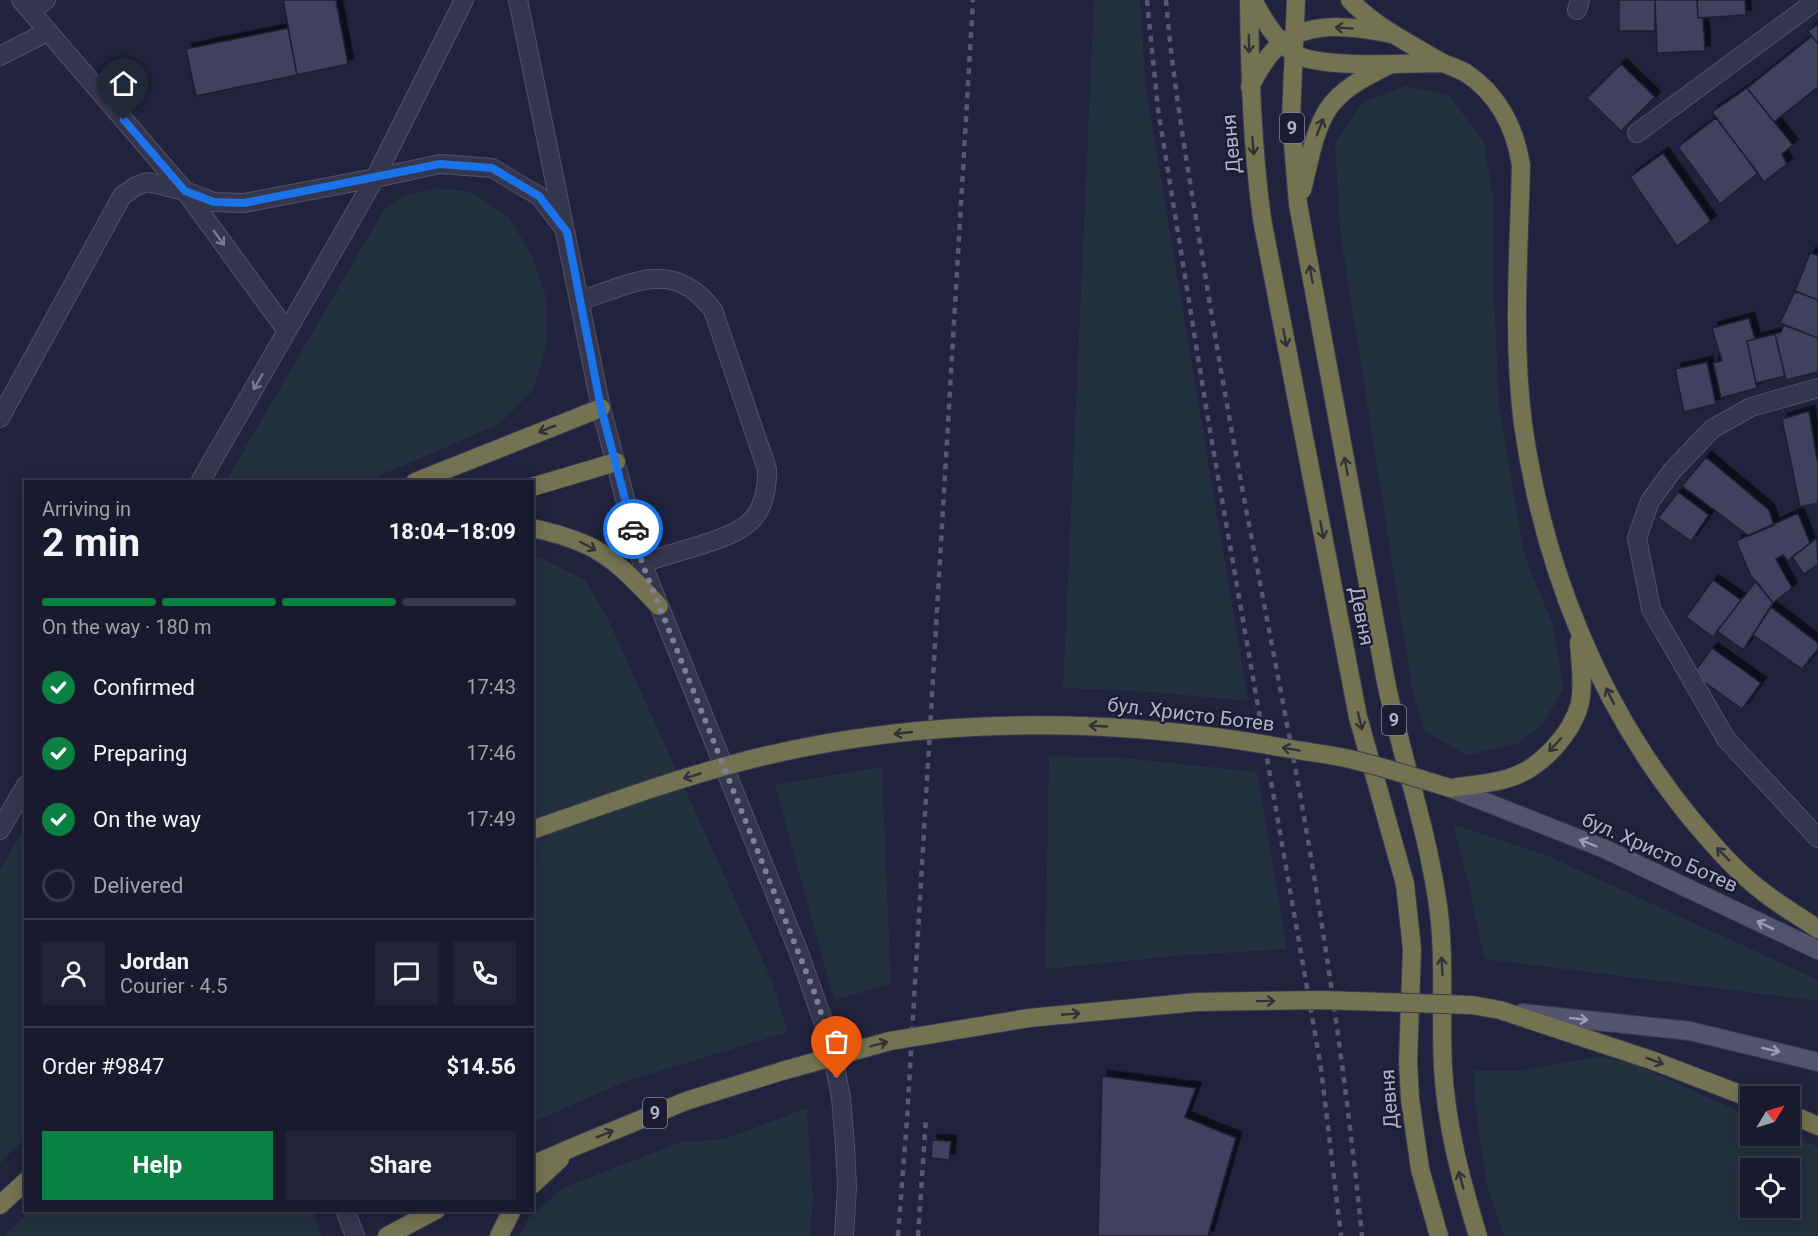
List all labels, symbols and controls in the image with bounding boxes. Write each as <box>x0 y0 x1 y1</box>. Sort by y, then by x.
one-way arrow <box>1335 22 1355 33</box>
one-way arrow <box>1243 33 1255 53</box>
pin <box>98 58 149 120</box>
icon: home <box>107 67 140 100</box>
street label: Девня <box>1216 113 1246 175</box>
road number: 9 <box>1280 113 1304 143</box>
one-way arrow <box>1315 119 1326 137</box>
one-way arrow <box>1248 135 1259 155</box>
one-way arrow <box>213 230 225 246</box>
one-way arrow <box>1305 264 1316 284</box>
one-way arrow <box>1280 328 1291 347</box>
one-way arrow <box>251 373 263 390</box>
one-way arrow <box>538 424 557 435</box>
one-way arrow <box>1340 456 1351 476</box>
text: Arriving in <box>42 497 131 521</box>
courier <box>603 499 663 559</box>
icon: car <box>617 513 650 546</box>
text: 18:04–18:09 <box>389 519 516 544</box>
one-way arrow <box>1317 519 1328 539</box>
text: 2 min <box>42 520 140 566</box>
one-way arrow <box>578 541 596 553</box>
street label: Девня <box>1345 584 1379 648</box>
text: On the way · 180 m <box>42 615 211 639</box>
icon: check <box>42 671 75 704</box>
text: Confirmed <box>93 675 195 700</box>
text: 17:43 <box>466 675 516 699</box>
one-way arrow <box>1604 687 1615 705</box>
street label: бул. Христо Ботев <box>1106 692 1276 736</box>
road number: 9 <box>1382 705 1406 735</box>
one-way arrow <box>1354 711 1366 730</box>
one-way arrow <box>1088 720 1108 731</box>
one-way arrow <box>894 727 914 738</box>
icon: check <box>42 737 75 770</box>
one-way arrow <box>1548 737 1561 753</box>
text: Preparing <box>93 741 187 766</box>
text: 17:46 <box>466 741 516 765</box>
one-way arrow <box>1282 743 1302 754</box>
one-way arrow <box>683 771 702 782</box>
icon: check <box>42 803 75 836</box>
text: On the way <box>93 807 201 832</box>
text: 17:49 <box>466 807 516 831</box>
street label: бул. Христо Ботев <box>1578 807 1742 897</box>
one-way arrow <box>1580 837 1598 848</box>
one-way arrow <box>1715 847 1730 862</box>
text: Delivered <box>93 873 183 898</box>
one-way arrow <box>1757 918 1775 930</box>
button: person <box>42 942 105 1005</box>
button: chat <box>375 942 438 1005</box>
button: phone <box>453 942 516 1005</box>
text: Jordan <box>120 949 189 974</box>
one-way arrow <box>1436 956 1447 976</box>
text: Courier · 4.5 <box>120 974 227 998</box>
one-way arrow <box>1255 995 1275 1007</box>
one-way arrow <box>1061 1008 1081 1019</box>
one-way arrow <box>1568 1014 1588 1025</box>
pin <box>811 1016 862 1078</box>
icon: bag <box>820 1025 853 1058</box>
one-way arrow <box>869 1038 888 1049</box>
one-way arrow <box>1761 1045 1780 1057</box>
text: Order #9847 <box>42 1054 164 1079</box>
text: $14.56 <box>447 1054 516 1079</box>
one-way arrow <box>1645 1057 1664 1068</box>
street label: Девня <box>1375 1068 1403 1130</box>
north arrow <box>1740 1086 1800 1146</box>
map controls <box>1740 1086 1800 1218</box>
road number: 9 <box>643 1098 667 1128</box>
one-way arrow <box>596 1128 614 1139</box>
button: Help <box>42 1131 273 1200</box>
button: Share <box>285 1131 516 1200</box>
button: locate <box>1740 1158 1800 1218</box>
one-way arrow <box>1455 1171 1467 1190</box>

